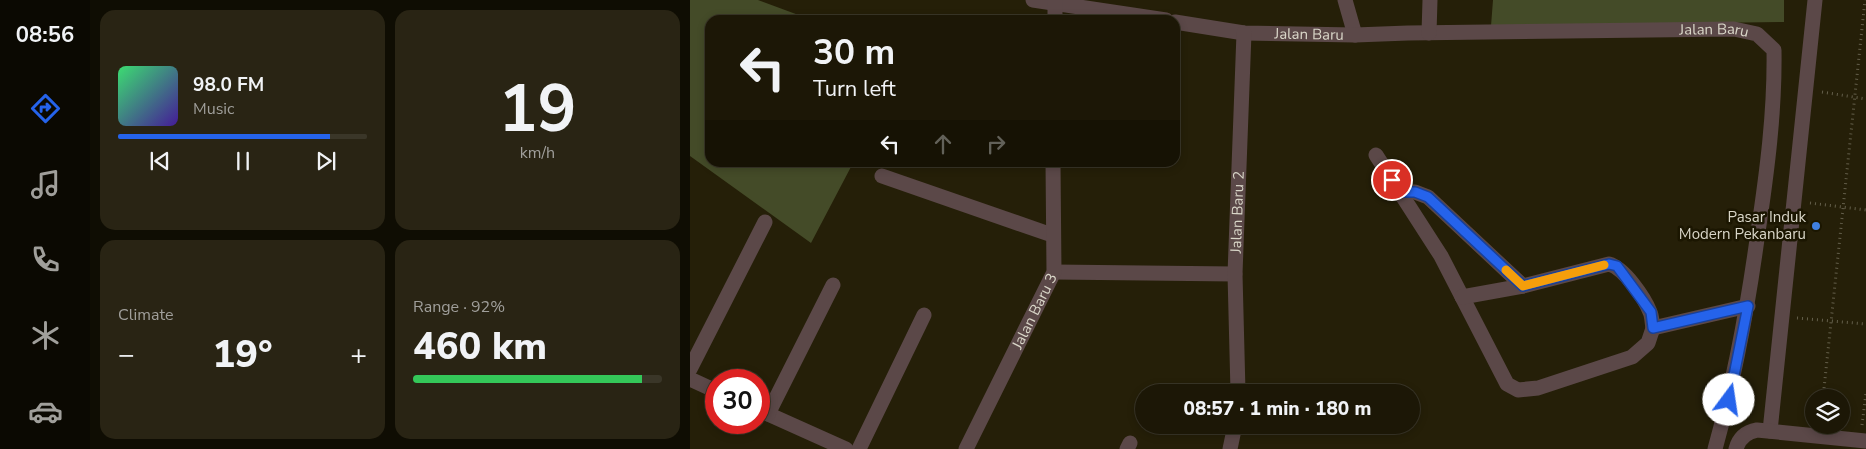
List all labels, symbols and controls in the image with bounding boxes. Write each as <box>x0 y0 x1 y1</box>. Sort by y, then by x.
street label: Jalan Baru <box>1678 19 1751 42</box>
text: 08:56 <box>16 20 74 50</box>
street label: Jalan Baru <box>1273 24 1344 45</box>
text: 30 m <box>813 29 895 76</box>
icon: left <box>730 35 795 100</box>
text: 19 <box>498 65 577 154</box>
text: 98.0 FM <box>193 72 264 98</box>
text: Turn left <box>813 74 896 104</box>
icon: directions <box>28 91 63 126</box>
text: Music <box>193 98 234 120</box>
icon: left <box>876 130 904 158</box>
icon: ahead <box>929 130 957 158</box>
icon: right <box>982 130 1010 158</box>
text: km/h <box>520 142 555 164</box>
icon: previous <box>146 147 174 175</box>
icon: pause <box>229 147 257 175</box>
icon: next <box>312 147 340 175</box>
pin <box>1371 159 1413 201</box>
icon: arrive <box>1378 166 1406 194</box>
icon: music <box>28 167 63 202</box>
street label: Jalan Baru 2 <box>1226 171 1249 255</box>
place label: Pasar Induk Modern Pekanbaru <box>1679 207 1806 244</box>
marker: Pasar Induk Modern Pekanbaru <box>1810 220 1822 232</box>
icon: phone <box>28 242 63 277</box>
street label: Jalan Baru 3 <box>1007 270 1062 353</box>
text: Range · 92% <box>413 296 505 318</box>
text: Climate <box>118 304 173 326</box>
icon: climate <box>28 318 63 353</box>
text: 460 km <box>413 321 547 372</box>
text: 19° <box>212 329 273 380</box>
text: − <box>118 336 135 374</box>
text: + <box>350 336 367 374</box>
speed limit sign: 30 <box>705 369 770 434</box>
position arrow <box>1702 373 1754 425</box>
map controls <box>1805 389 1850 434</box>
button: layers <box>1805 389 1850 434</box>
icon: car <box>28 394 63 429</box>
text: 08:57 · 1 min · 180 m <box>1184 396 1371 422</box>

